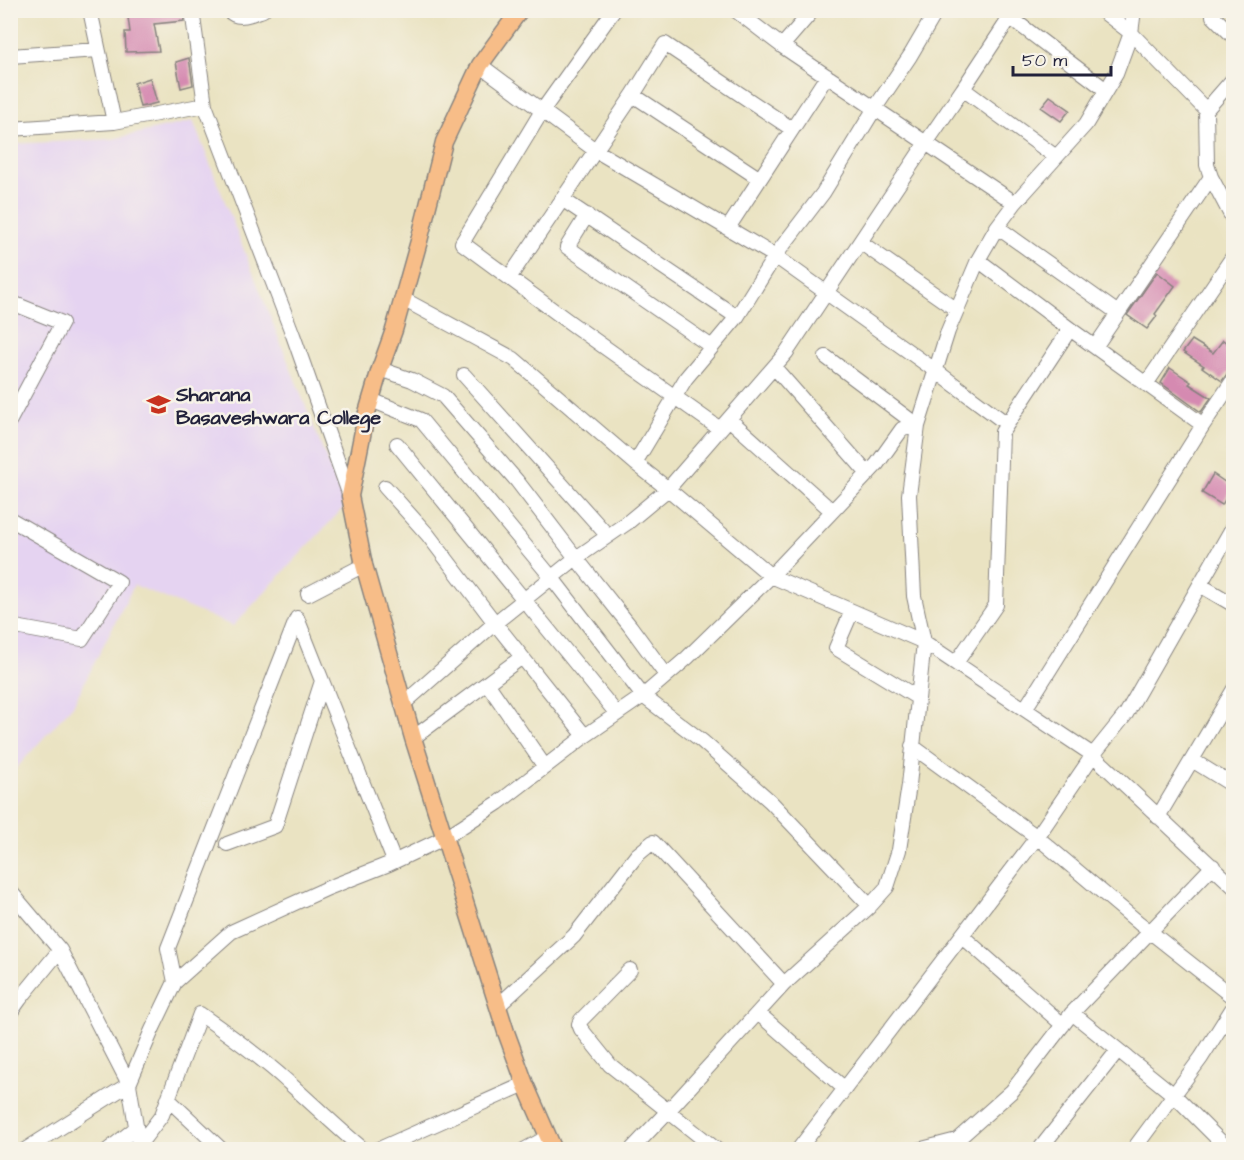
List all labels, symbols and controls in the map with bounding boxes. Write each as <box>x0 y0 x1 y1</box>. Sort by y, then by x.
scale bar <box>1013 39 1110 77</box>
text: 50 m <box>1022 48 1067 73</box>
place label: Sharana Basaveshwara College <box>175 381 381 433</box>
school or university icon: Sharana Basaveshwara College <box>145 392 171 418</box>

